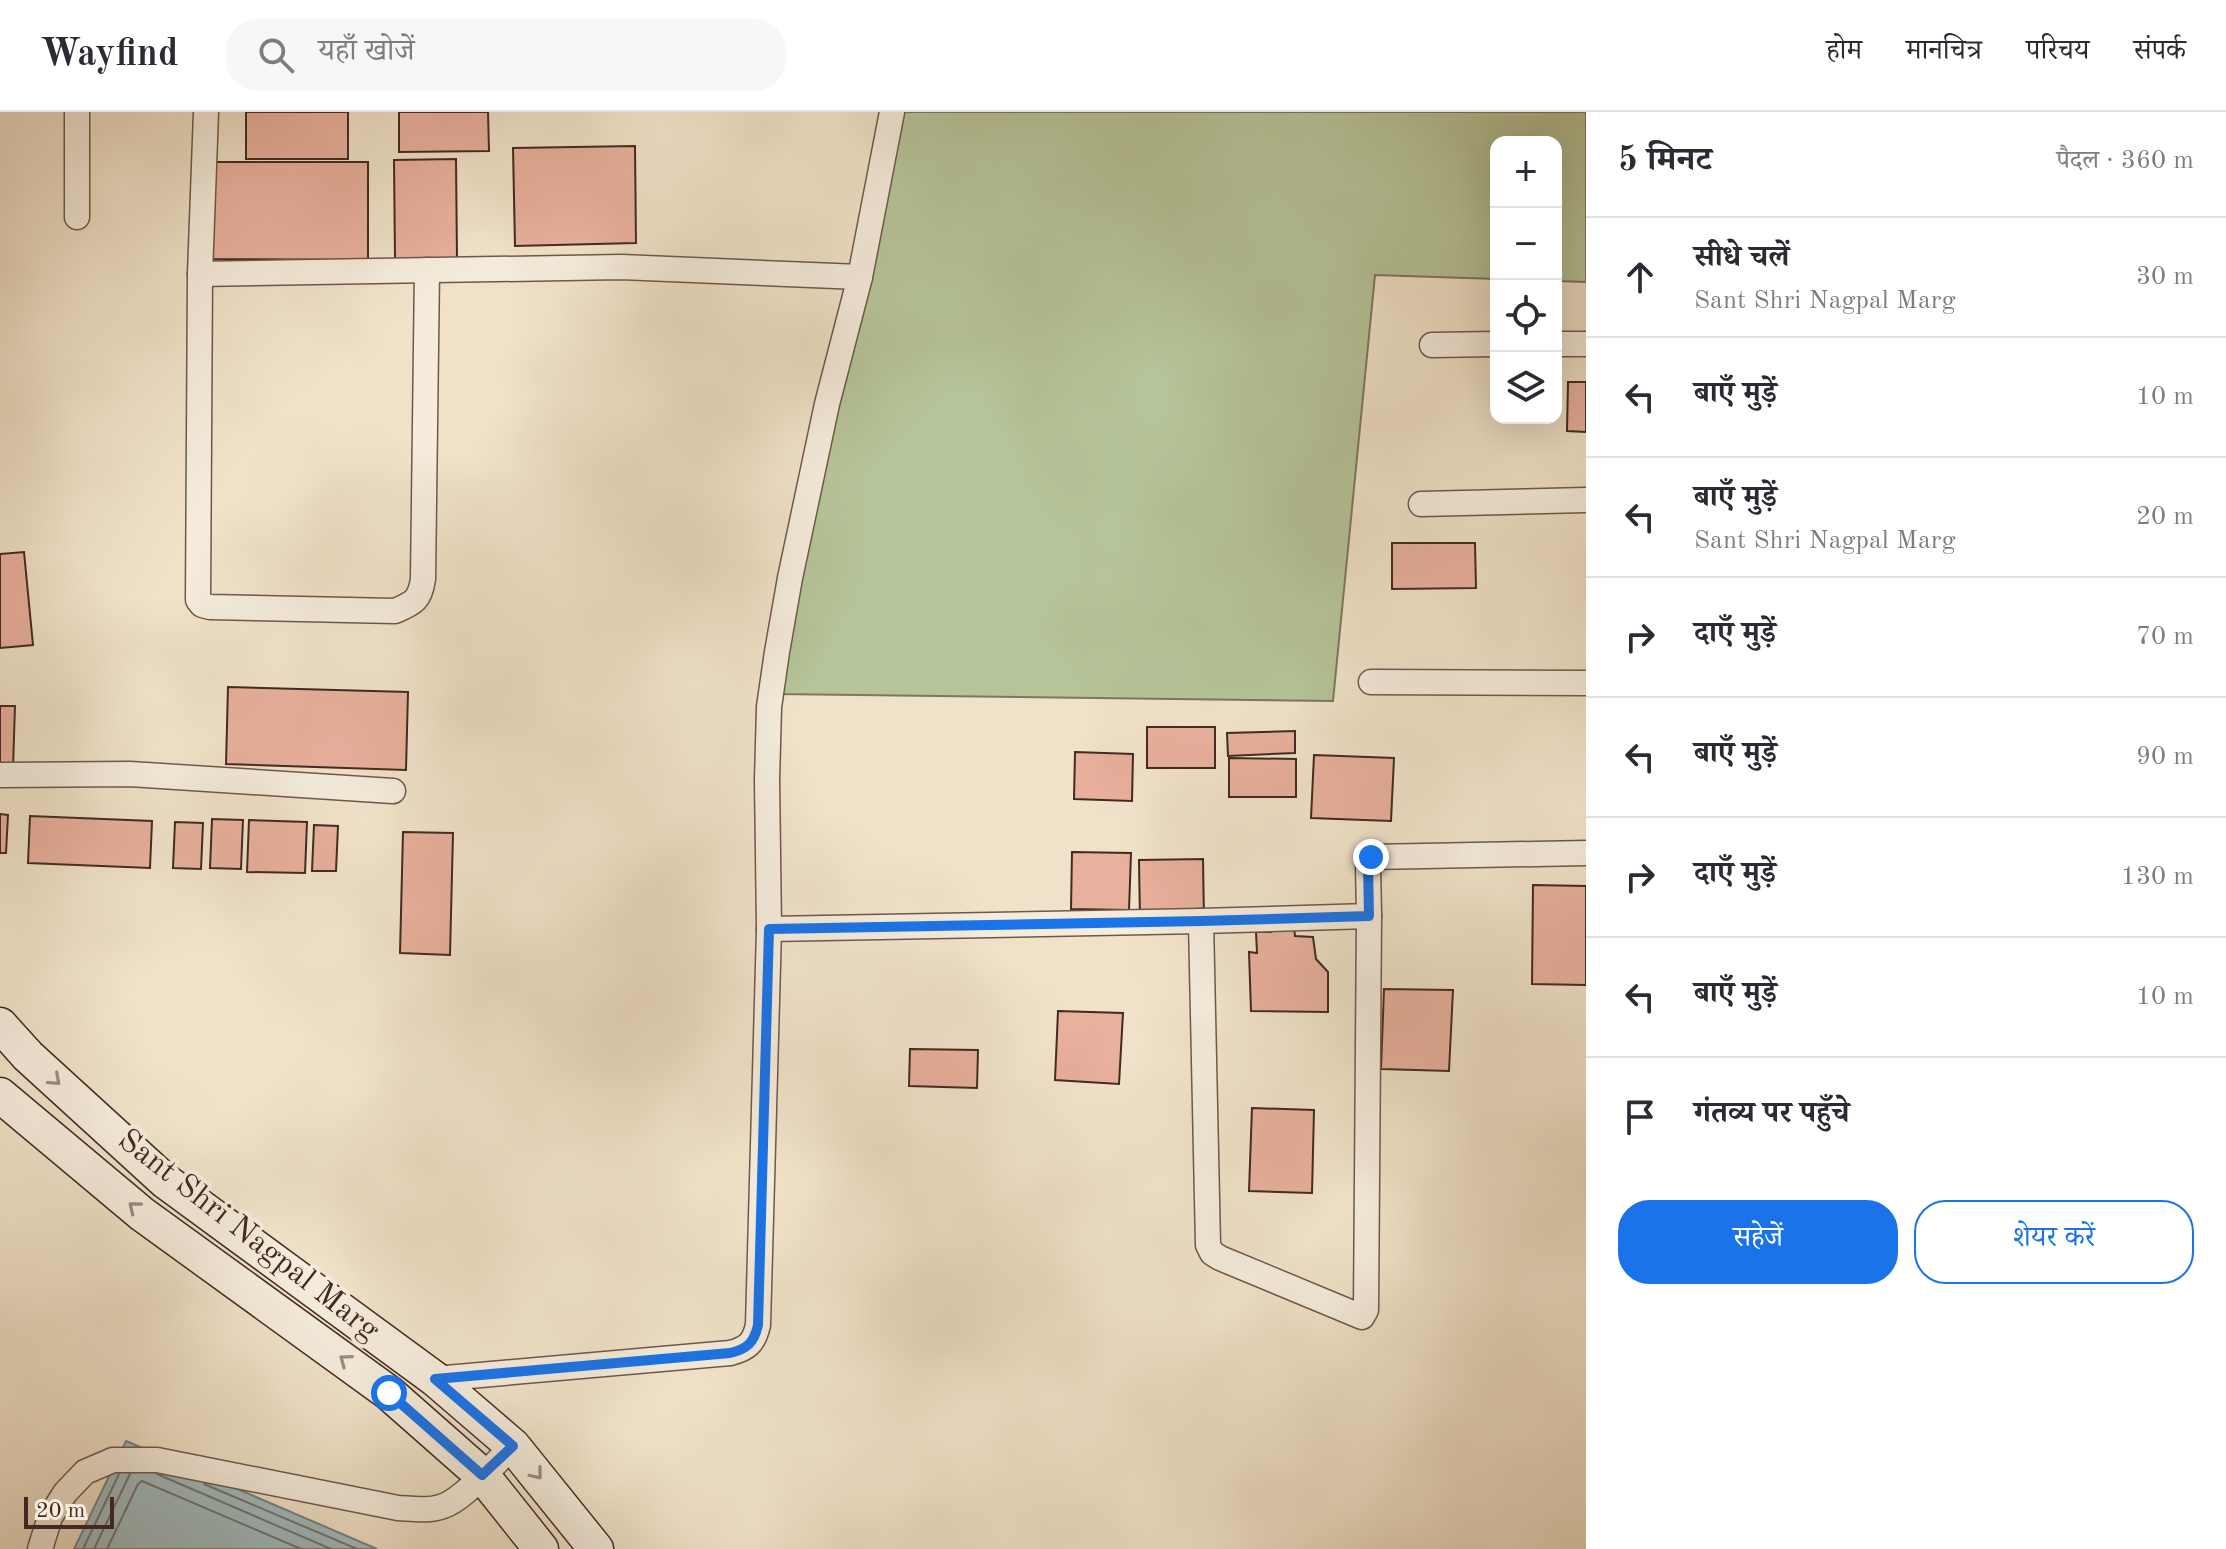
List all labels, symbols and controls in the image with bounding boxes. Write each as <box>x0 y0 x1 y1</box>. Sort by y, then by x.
search box <box>226 19 786 91</box>
icon: search <box>254 33 298 77</box>
text: Wayfind <box>40 36 178 74</box>
text: यहाँ खोजें <box>318 37 415 67</box>
text: होम <box>1826 38 1862 66</box>
text: मानचित्र <box>1906 38 1982 66</box>
text: परिचय <box>2026 38 2089 66</box>
text: संपर्क <box>2133 38 2186 66</box>
map controls <box>1490 136 1562 424</box>
button: + <box>1490 136 1562 208</box>
text: 5 मिनट <box>1618 144 1712 178</box>
text: पैदल · 360 m <box>2056 148 2194 174</box>
button: − <box>1490 208 1562 280</box>
text: सीधे चलें <box>1694 243 1789 273</box>
icon: ahead <box>1618 255 1662 299</box>
text: 30 m <box>2136 264 2194 290</box>
button: locate <box>1490 280 1562 352</box>
text: Sant Shri Nagpal Marg <box>1694 288 1955 314</box>
button: layers <box>1490 352 1562 424</box>
icon: left <box>1618 375 1662 419</box>
text: बाएँ मुड़ें <box>1694 379 1777 409</box>
text: 10 m <box>2136 384 2194 410</box>
text: बाएँ मुड़ें <box>1694 483 1777 513</box>
icon: left <box>1618 495 1662 539</box>
text: 20 m <box>2136 504 2194 530</box>
text: Sant Shri Nagpal Marg <box>1694 528 1955 554</box>
icon: right <box>1618 615 1662 659</box>
text: दाएँ मुड़ें <box>1694 619 1776 649</box>
text: 70 m <box>2136 624 2194 650</box>
icon: left <box>1618 735 1662 779</box>
text: बाएँ मुड़ें <box>1694 739 1777 769</box>
text: 90 m <box>2136 744 2194 770</box>
route end <box>1353 839 1389 875</box>
icon: right <box>1618 855 1662 899</box>
text: दाएँ मुड़ें <box>1694 859 1776 889</box>
text: 130 m <box>2121 864 2194 890</box>
icon: left <box>1618 975 1662 1019</box>
text: बाएँ मुड़ें <box>1694 979 1777 1009</box>
text: 10 m <box>2136 984 2194 1010</box>
one-way arrow <box>45 1071 60 1085</box>
icon: arrive <box>1618 1095 1662 1139</box>
text: गंतव्य पर पहुँचे <box>1694 1099 1850 1129</box>
street label: Sant Shri Nagpal Marg <box>111 1124 385 1348</box>
button: सहेजें <box>1618 1200 1898 1284</box>
button: शेयर करें <box>1914 1200 2194 1284</box>
one-way arrow <box>128 1203 143 1217</box>
one-way arrow <box>339 1355 353 1369</box>
route start <box>371 1375 407 1411</box>
one-way arrow <box>527 1465 541 1480</box>
scale bar <box>24 1493 114 1529</box>
text: 20 m <box>36 1500 85 1522</box>

